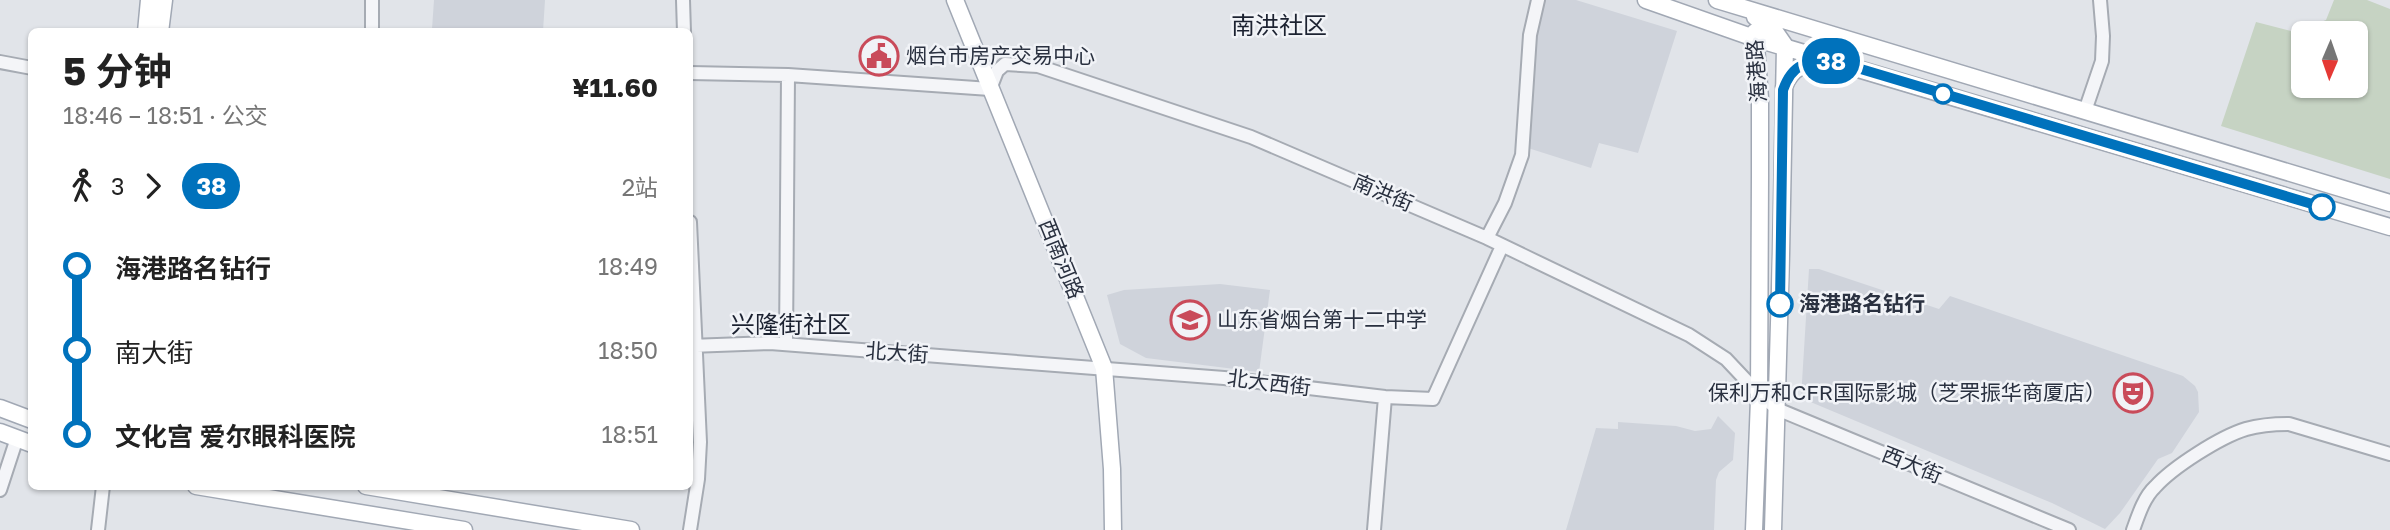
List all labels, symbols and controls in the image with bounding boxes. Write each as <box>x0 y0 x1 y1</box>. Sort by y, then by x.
district label: 南洪社区 <box>1231 10 1327 39</box>
north arrow <box>2291 21 2368 98</box>
map controls <box>2291 21 2368 98</box>
public building icon: 烟台市房产交易中心 <box>858 35 900 77</box>
line badge: 38 <box>1800 38 1862 84</box>
street label: 海港路 <box>1741 39 1771 103</box>
place label: 烟台市房产交易中心 <box>906 42 1095 68</box>
text: 38 <box>1816 46 1846 75</box>
text: 5 分钟 <box>63 48 172 93</box>
text: ¥11.60 <box>572 72 658 103</box>
unlabelled marker <box>1933 84 1953 104</box>
text: 18:46 – 18:51 · 公交 <box>63 101 268 129</box>
icon: walk <box>63 167 101 205</box>
icon: forward <box>134 167 172 205</box>
street label: 南洪街 <box>1349 168 1417 216</box>
text: 38 <box>196 171 226 200</box>
text: 3 <box>111 172 124 200</box>
text: 2站 <box>622 173 658 201</box>
unlabelled marker <box>2309 194 2335 220</box>
street label: 西南河路 <box>1034 215 1090 302</box>
text: 18:49 <box>598 252 658 280</box>
text: 海港路名钻行 <box>115 253 271 284</box>
place label: 海港路名钻行 <box>1799 290 1925 316</box>
marker: 海港路名钻行 <box>1767 291 1793 317</box>
school or university icon: 山东省烟台第十二中学 <box>1169 299 1211 341</box>
place label: 山东省烟台第十二中学 <box>1217 306 1427 332</box>
district label: 兴隆街社区 <box>731 309 851 338</box>
text: 18:50 <box>598 336 658 364</box>
text: 南大街 <box>115 337 193 368</box>
street label: 北大街 <box>865 337 929 367</box>
street label: 北大西街 <box>1226 364 1312 400</box>
theatre icon: 保利万和CFR国际影城（芝罘振华商厦店） <box>2112 372 2154 414</box>
place label: 保利万和CFR国际影城（芝罘振华商厦店） <box>1708 379 2106 405</box>
text: 18:51 <box>601 420 658 448</box>
text: 文化宫 爱尔眼科医院 <box>115 421 356 452</box>
street label: 西大街 <box>1878 440 1946 488</box>

